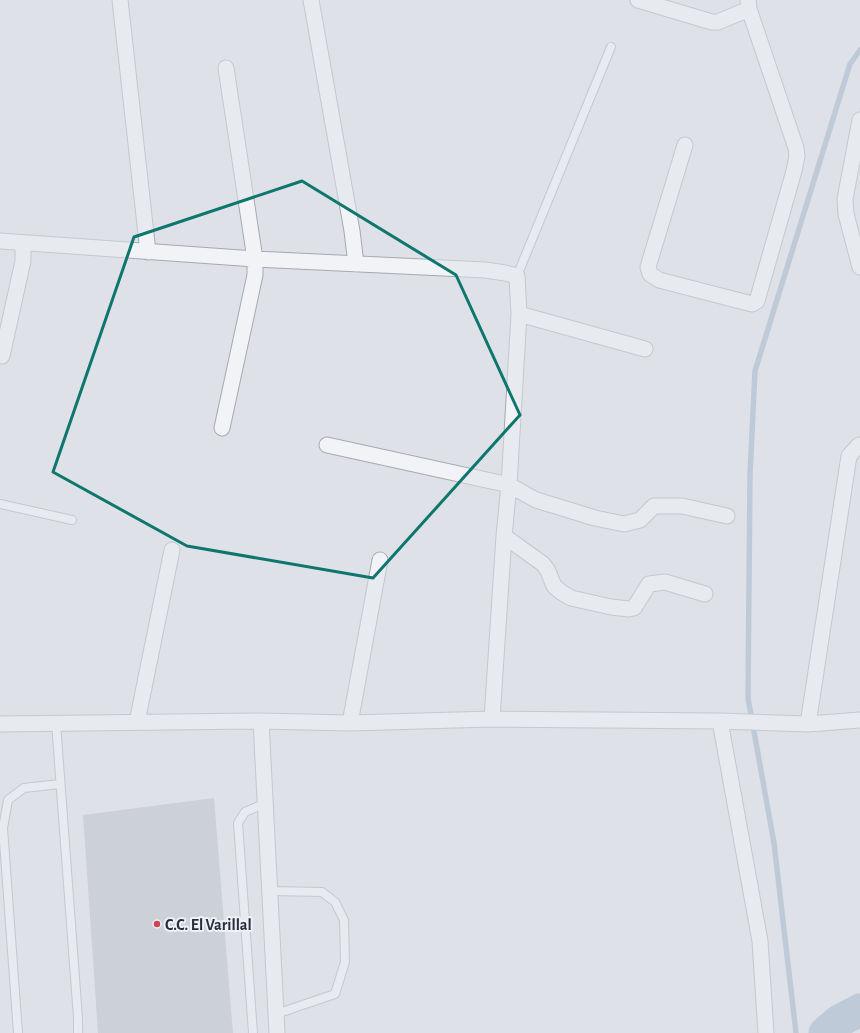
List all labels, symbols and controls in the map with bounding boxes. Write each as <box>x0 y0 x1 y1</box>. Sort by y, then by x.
place label: C.C. El Varillal <box>165 917 252 933</box>
marker: C.C. El Varillal <box>152 919 162 929</box>

